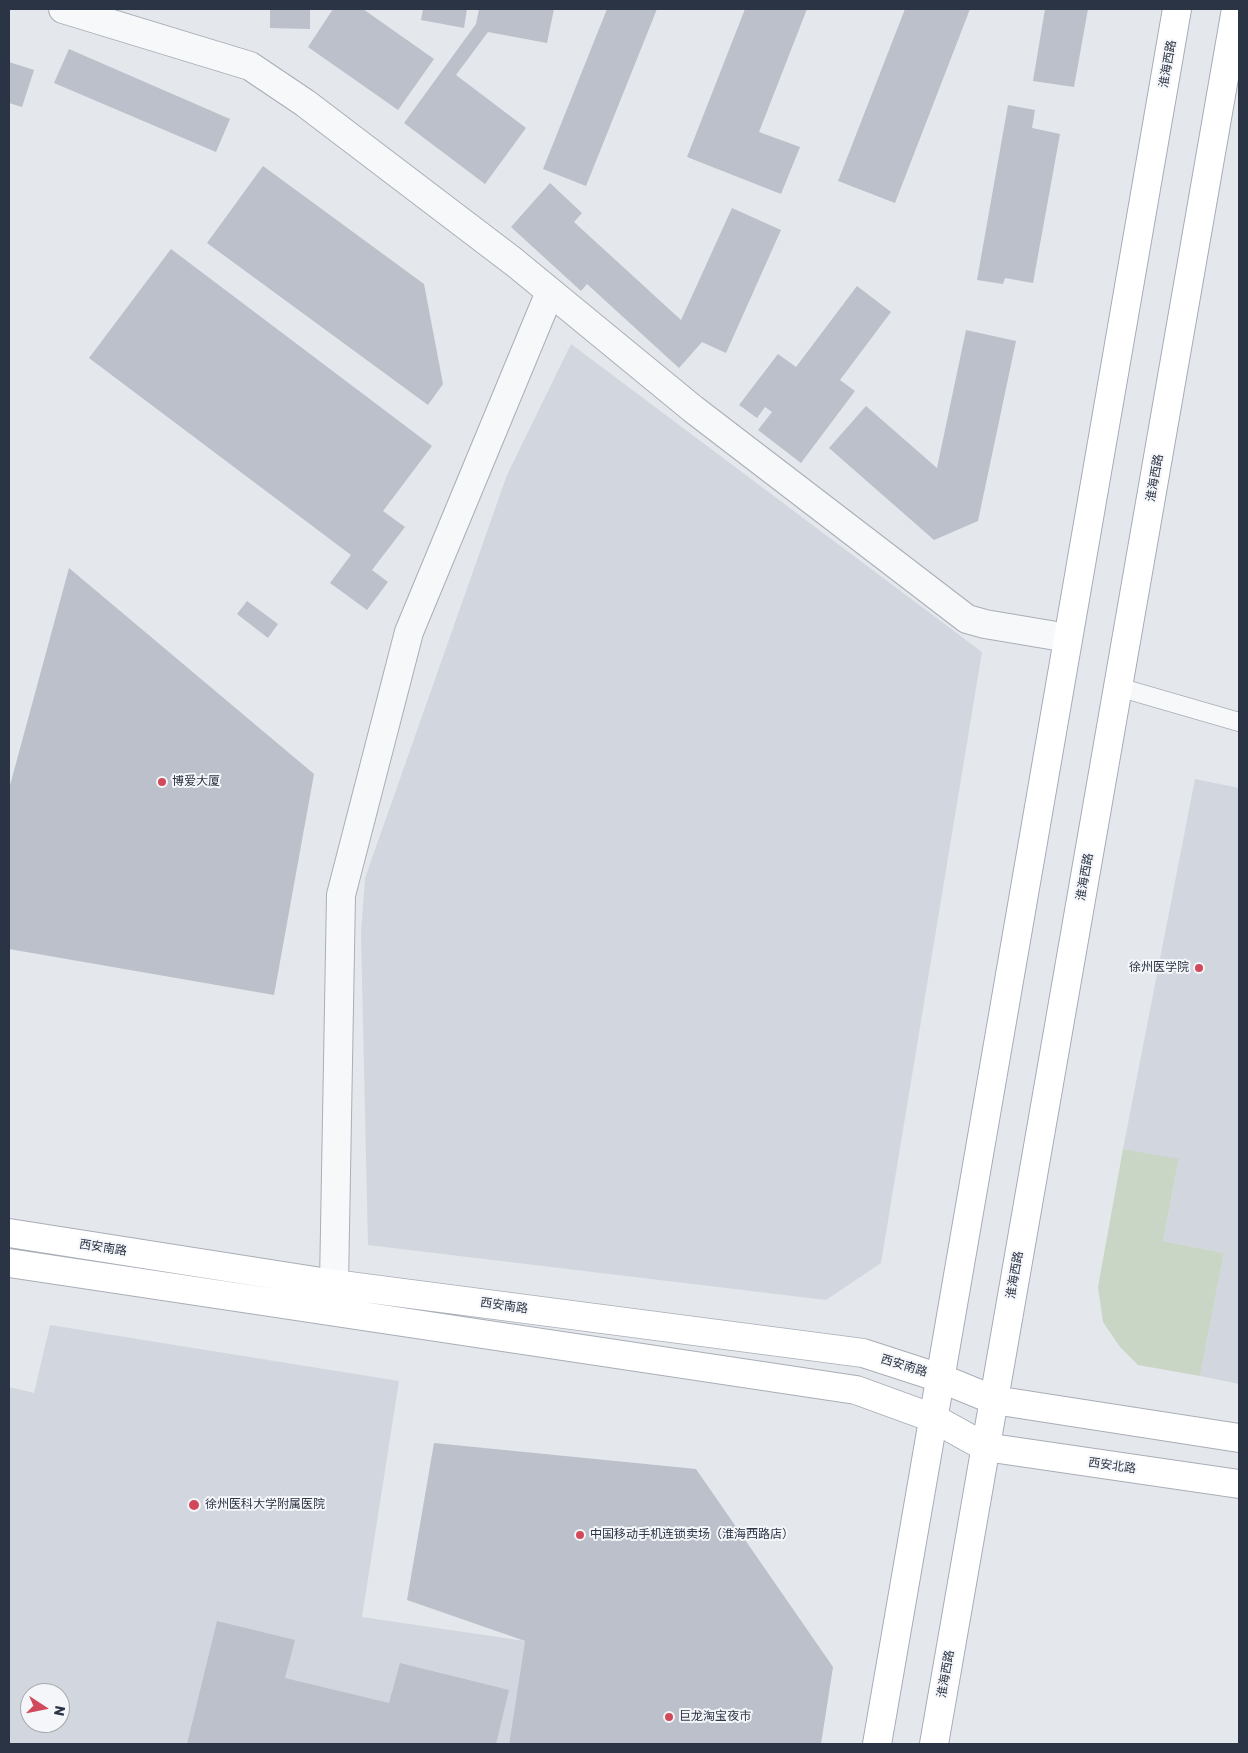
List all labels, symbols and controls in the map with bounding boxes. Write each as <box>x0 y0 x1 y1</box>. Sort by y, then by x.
street label: 淮海西路 <box>1157 39 1179 89</box>
street label: 淮海西路 <box>1144 453 1166 503</box>
place label: 博爱大厦 <box>172 775 220 789</box>
marker: 博爱大厦 <box>156 776 168 788</box>
street label: 淮海西路 <box>1074 852 1096 902</box>
place label: 徐州医学院 <box>1129 961 1189 975</box>
marker: 徐州医学院 <box>1193 962 1205 974</box>
street label: 西安南路 <box>78 1237 128 1259</box>
street label: 淮海西路 <box>1004 1250 1026 1300</box>
street label: 西安南路 <box>479 1296 529 1316</box>
street label: 西安南路 <box>879 1352 929 1380</box>
street label: 西安北路 <box>1087 1456 1137 1476</box>
marker: 徐州医科大学附属医院 <box>187 1498 201 1512</box>
place label: 徐州医科大学附属医院 <box>205 1498 325 1512</box>
place label: 中国移动手机连锁卖场（淮海西路店） <box>590 1528 794 1542</box>
marker: 中国移动手机连锁卖场（淮海西路店） <box>574 1529 586 1541</box>
street label: 淮海西路 <box>935 1649 957 1699</box>
north arrow <box>20 1683 70 1733</box>
text: N <box>50 1704 69 1717</box>
place label: 巨龙淘宝夜市 <box>679 1710 751 1724</box>
marker: 巨龙淘宝夜市 <box>663 1711 675 1723</box>

